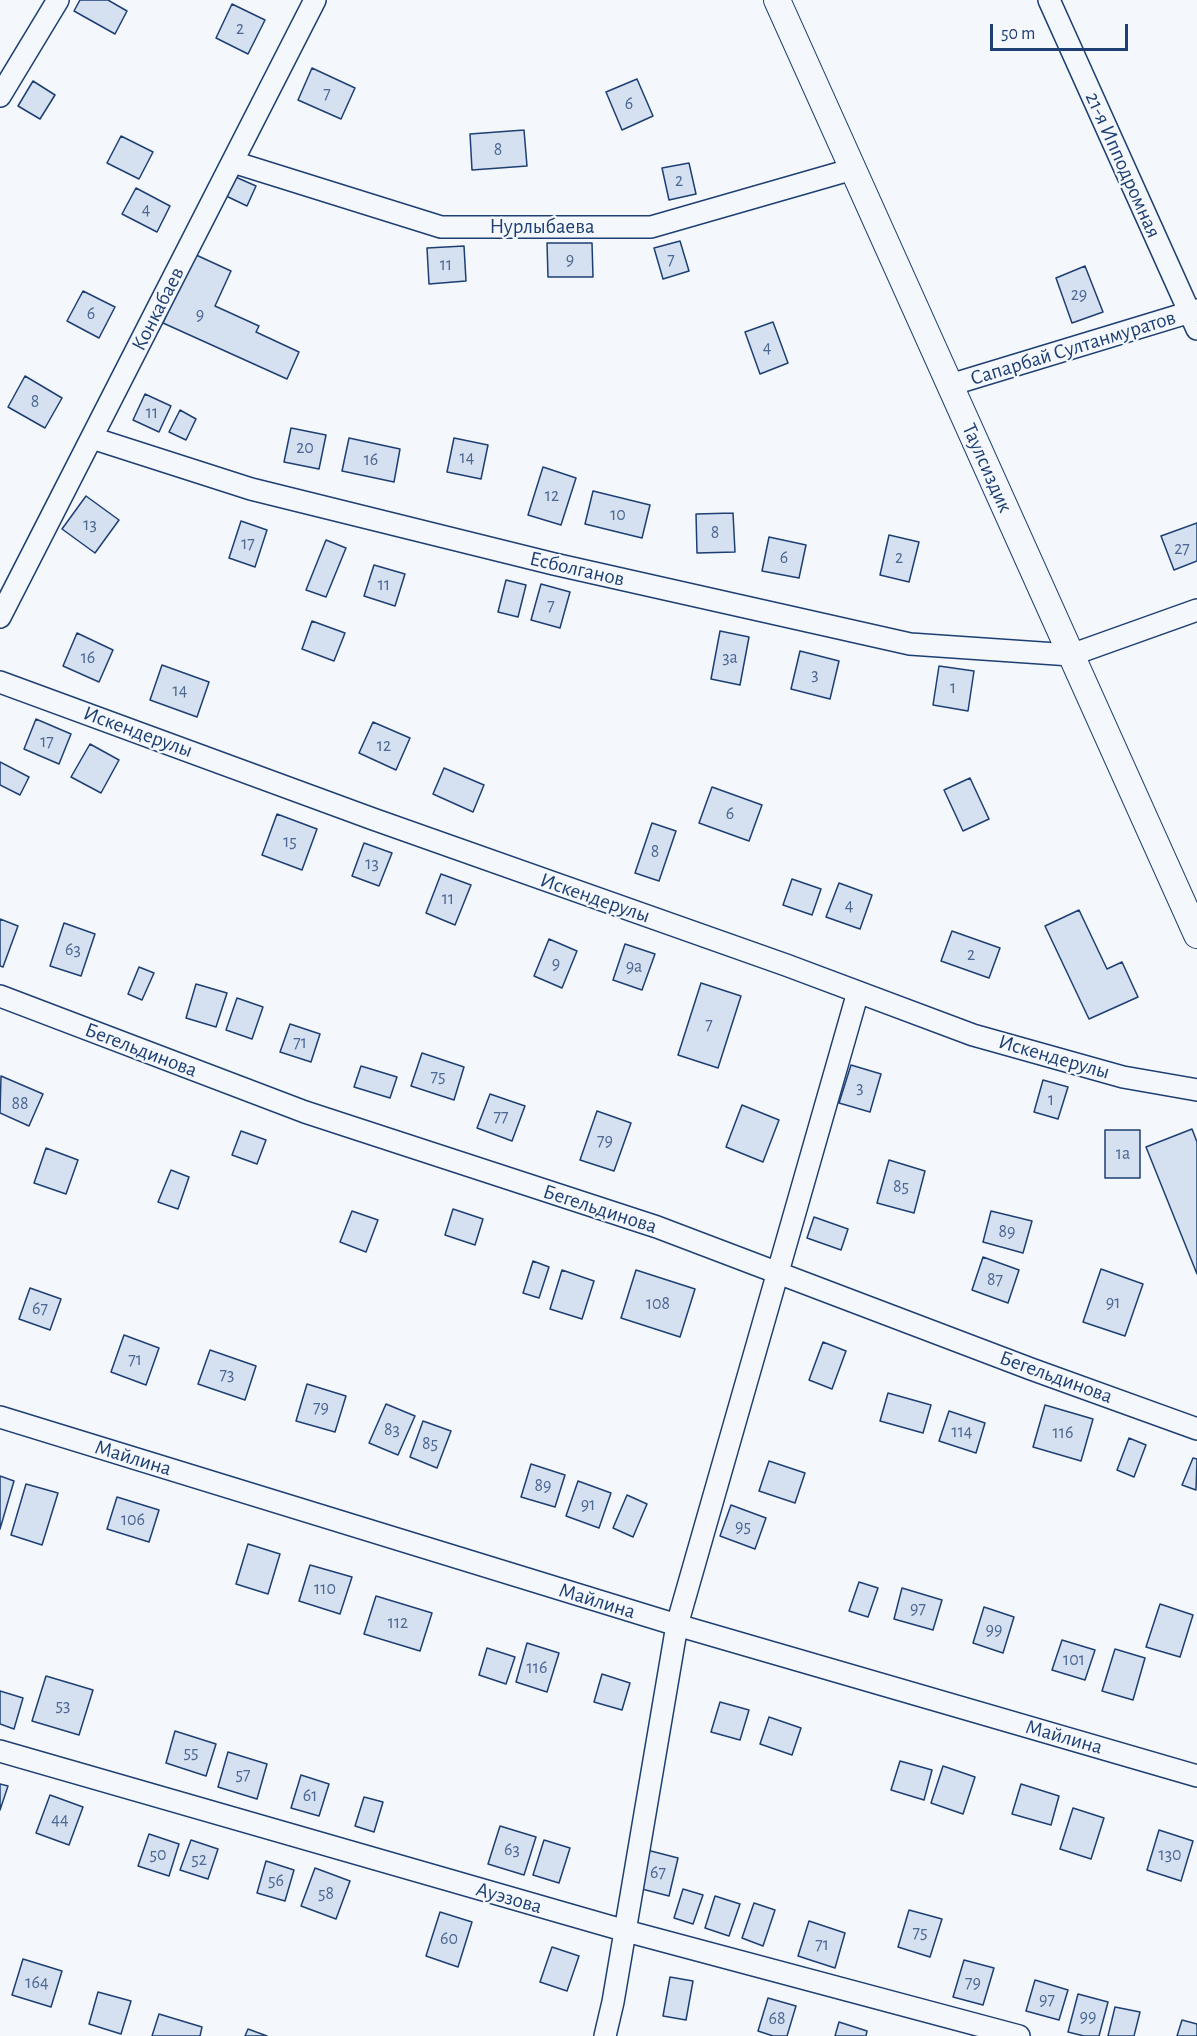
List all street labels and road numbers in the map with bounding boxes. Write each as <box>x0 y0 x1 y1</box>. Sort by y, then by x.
street label: 21-я Ипподромная <box>1080 88 1166 242</box>
street label: Нурлыбаева <box>489 214 595 240</box>
street label: Конкабаев <box>126 263 190 355</box>
street label: Сапарбай Султанмуратов <box>967 305 1179 391</box>
street label: Таулсиздик <box>956 420 1018 516</box>
street label: Есболганов <box>527 546 627 592</box>
street label: Искендерулы <box>80 701 196 763</box>
street label: Искендерулы <box>537 867 653 929</box>
street label: Бегельдинова <box>81 1017 201 1083</box>
street label: Искендерулы <box>995 1029 1113 1085</box>
street label: Бегельдинова <box>540 1179 660 1239</box>
street label: Бегельдинова <box>996 1345 1116 1409</box>
street label: Майлина <box>92 1434 174 1482</box>
street label: Майлина <box>556 1577 638 1625</box>
street label: Майлина <box>1023 1714 1105 1760</box>
street label: Ауэзова <box>473 1877 545 1919</box>

